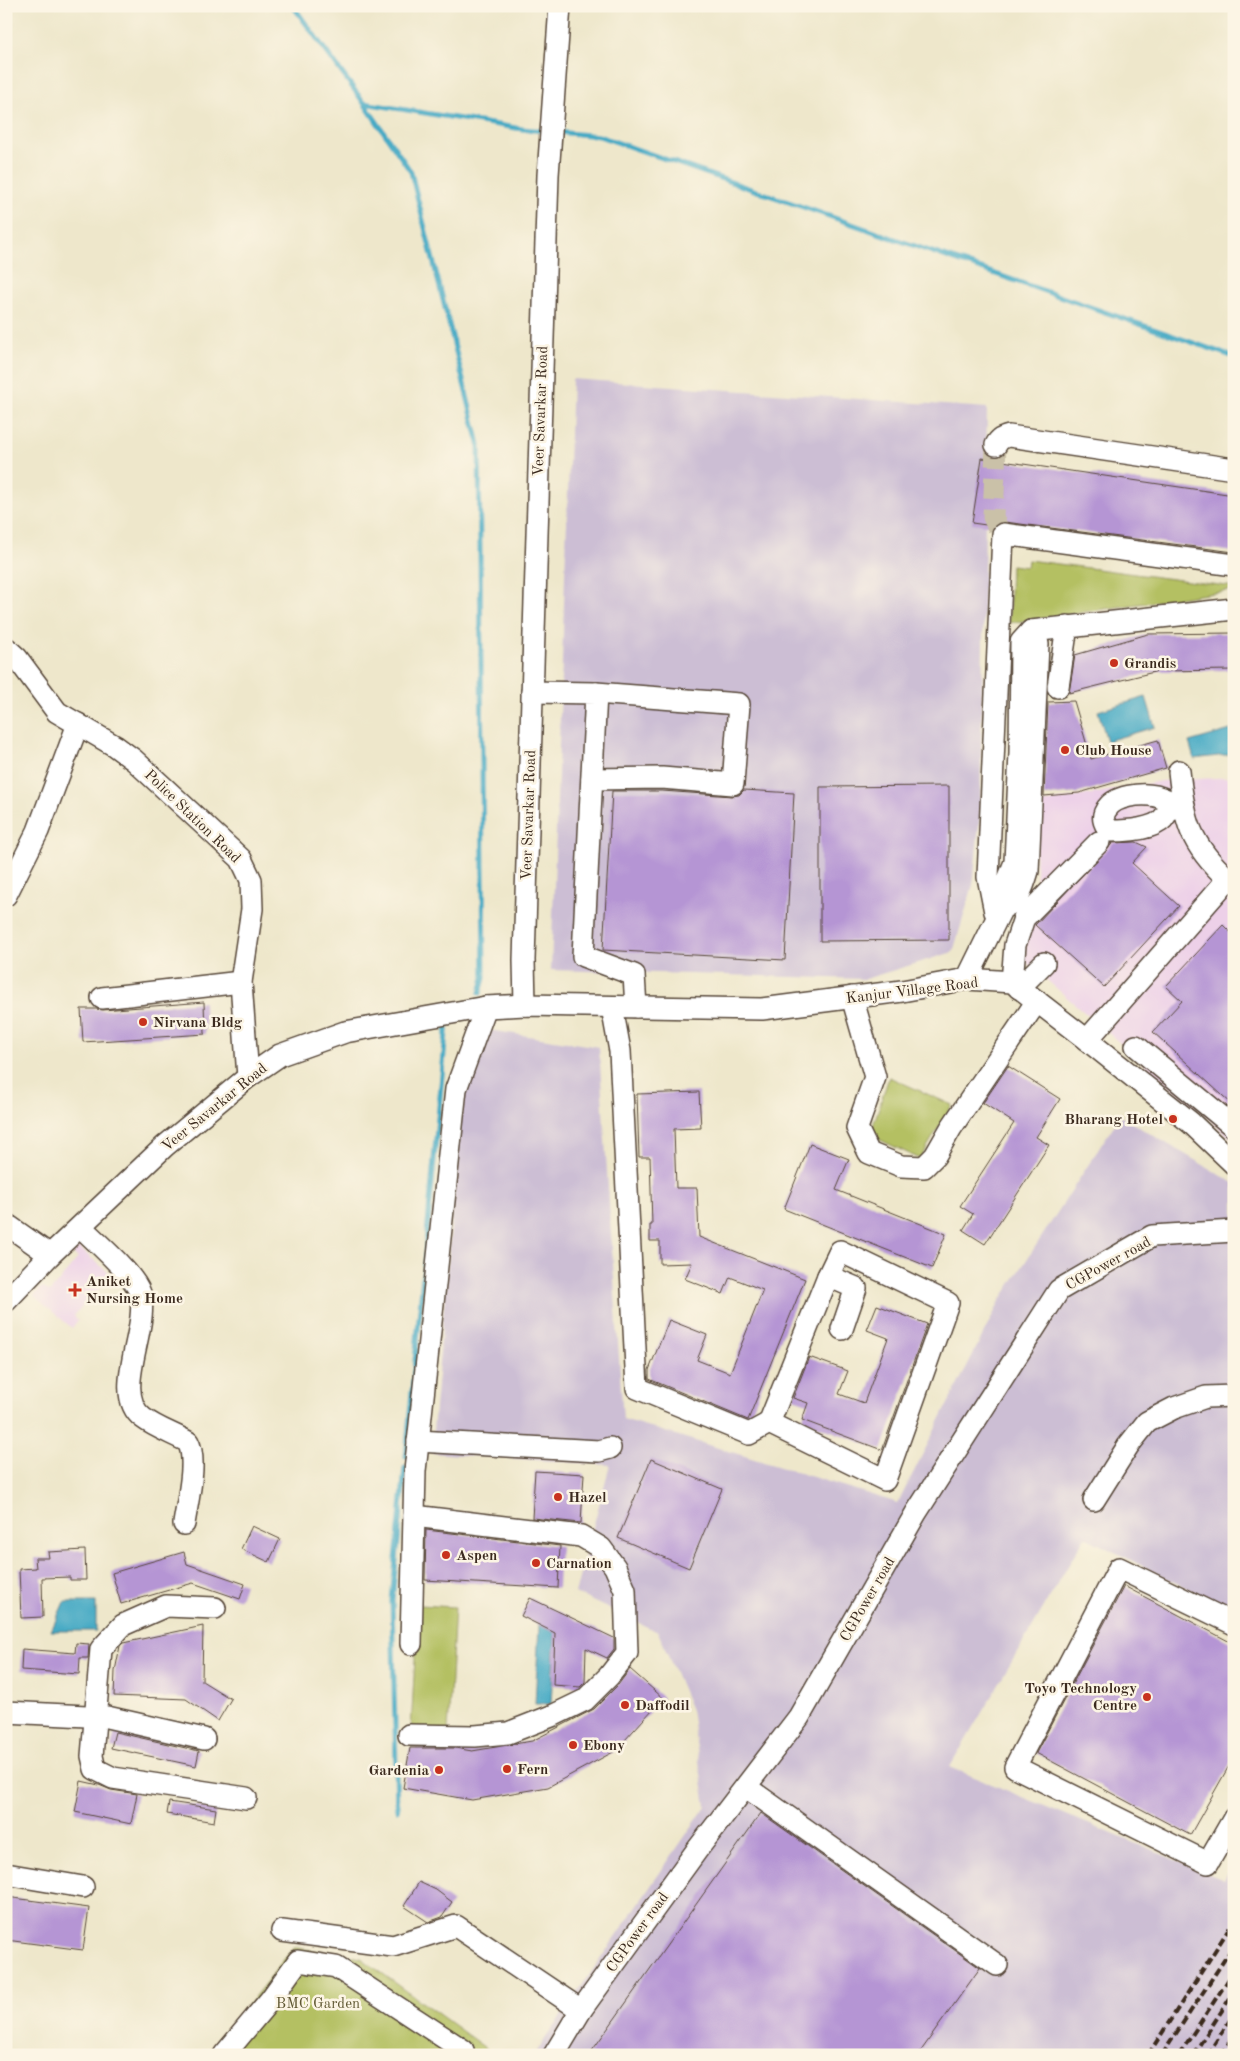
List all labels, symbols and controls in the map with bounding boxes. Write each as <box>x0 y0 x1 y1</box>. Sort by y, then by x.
street label: Veer Savarkar Road <box>532 345 551 477</box>
marker: Grandis <box>1108 657 1120 669</box>
place label: Grandis <box>1124 657 1176 672</box>
marker: Club House <box>1059 744 1071 756</box>
place label: Club House <box>1075 744 1152 759</box>
street label: Veer Savarkar Road <box>520 749 539 881</box>
street label: Police Station Road <box>141 768 243 867</box>
street label: Kanjur Village Road <box>845 976 979 1007</box>
marker: Nirvana Bldg <box>137 1016 149 1028</box>
place label: Nirvana Bldg <box>153 1016 243 1031</box>
street label: Veer Savarkar Road <box>160 1061 271 1155</box>
place label: Bharang Hotel <box>1064 1113 1163 1128</box>
marker: Bharang Hotel <box>1167 1113 1179 1125</box>
street label: CGPower road <box>1064 1235 1154 1294</box>
place label: Aniket Nursing Home <box>86 1275 183 1307</box>
marker: Aniket Nursing Home <box>68 1283 82 1297</box>
marker: Hazel <box>552 1491 564 1503</box>
place label: Hazel <box>568 1491 607 1506</box>
marker: Aspen <box>440 1549 452 1561</box>
place label: Aspen <box>456 1549 497 1564</box>
street label: CGPower road <box>838 1555 898 1644</box>
marker: Carnation <box>530 1557 542 1569</box>
place label: Carnation <box>546 1557 612 1572</box>
place label: Toyo Technology Centre <box>1024 1682 1137 1714</box>
marker: Toyo Technology Centre <box>1141 1691 1153 1703</box>
marker: Daffodil <box>619 1699 631 1711</box>
place label: Daffodil <box>635 1699 690 1714</box>
marker: Ebony <box>567 1739 579 1751</box>
place label: Ebony <box>583 1739 625 1754</box>
marker: Fern <box>501 1763 513 1775</box>
place label: Fern <box>517 1763 548 1778</box>
place label: Gardenia <box>369 1764 429 1779</box>
marker: Gardenia <box>433 1764 445 1776</box>
street label: CGPower road <box>604 1890 672 1976</box>
park label: BMC Garden <box>276 1997 360 2012</box>

